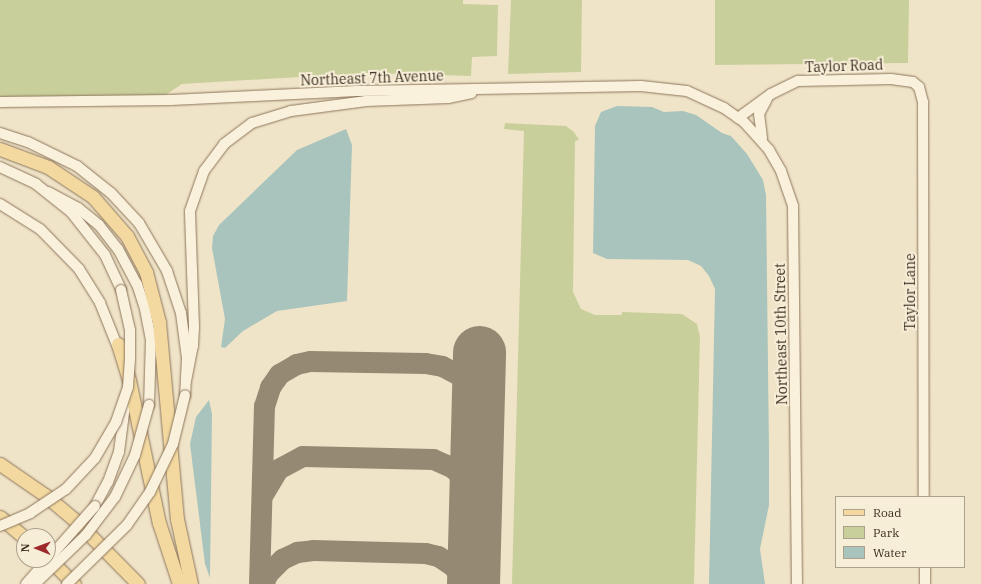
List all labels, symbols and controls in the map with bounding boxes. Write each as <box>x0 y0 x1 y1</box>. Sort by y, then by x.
street label: Taylor Road <box>804 56 884 76</box>
street label: Northeast 7th Avenue <box>300 67 444 89</box>
street label: Taylor Lane <box>902 253 918 331</box>
street label: Northeast 10th Street <box>771 263 791 405</box>
legend <box>835 496 965 568</box>
text: Road <box>873 505 902 520</box>
text: Park <box>873 525 899 540</box>
north arrow <box>16 528 56 568</box>
text: N <box>18 543 32 552</box>
text: Water <box>873 545 906 560</box>

